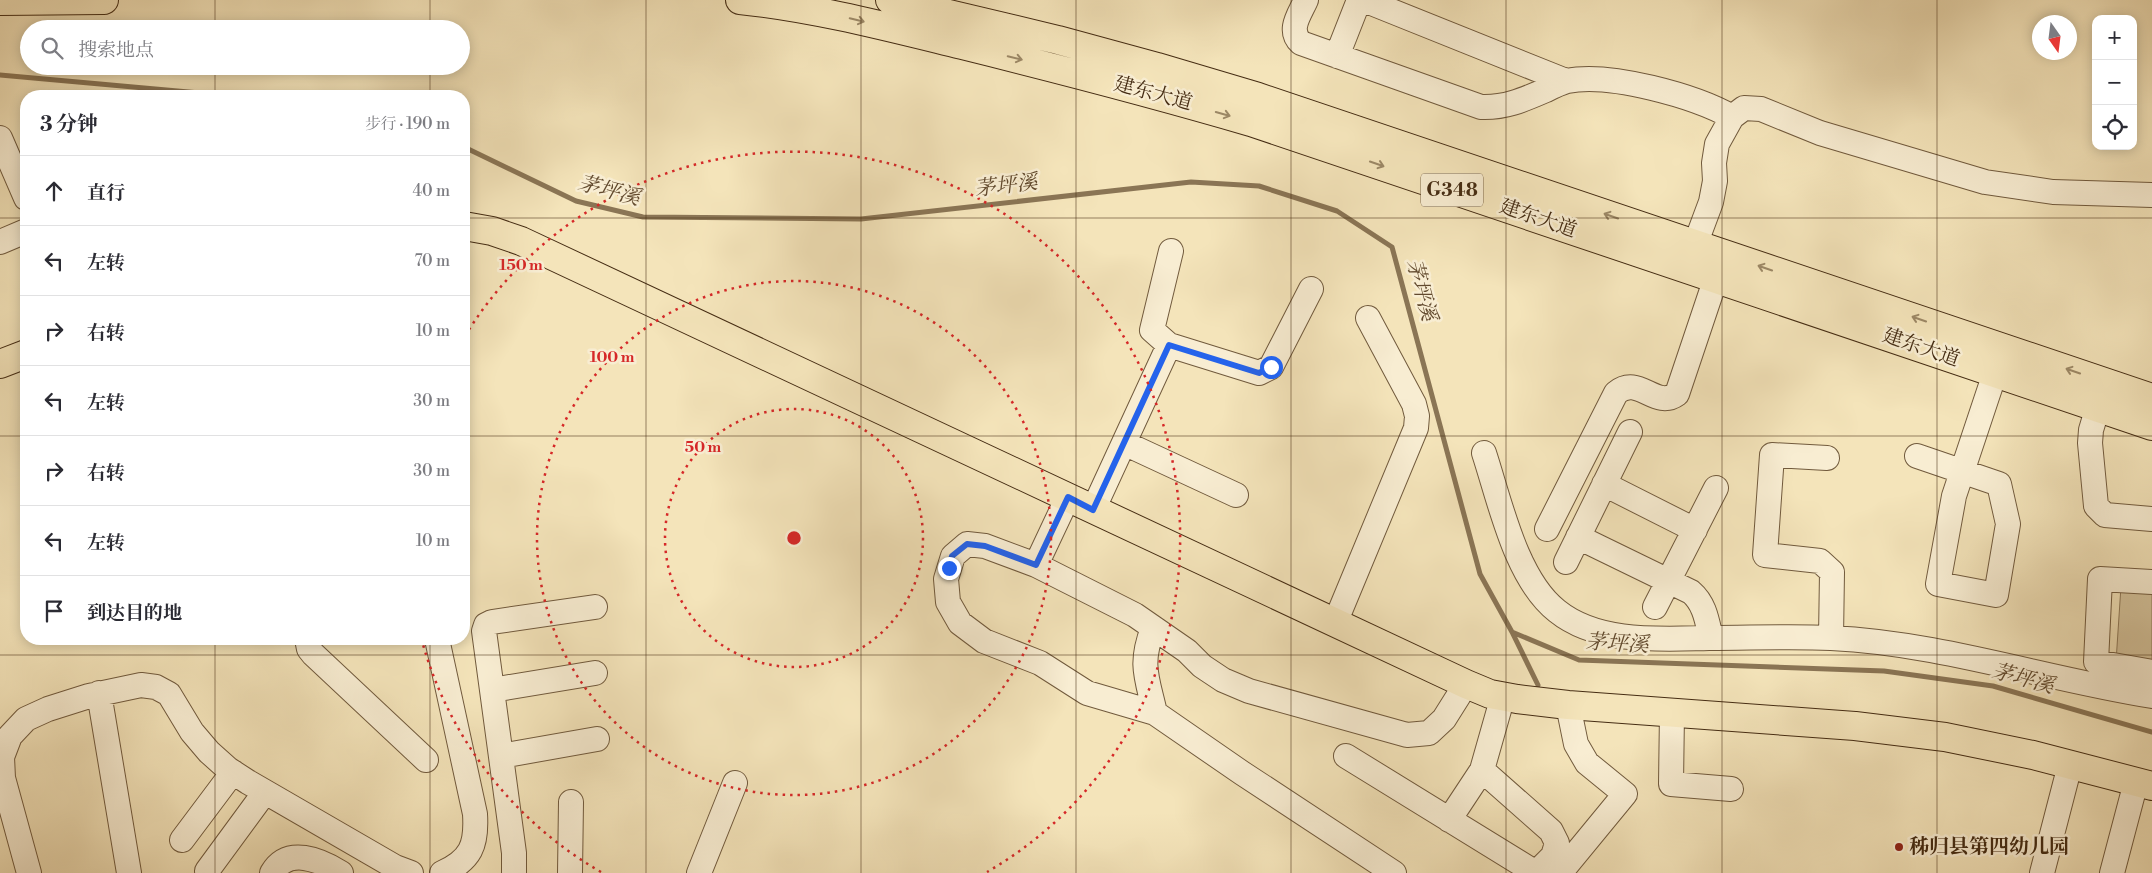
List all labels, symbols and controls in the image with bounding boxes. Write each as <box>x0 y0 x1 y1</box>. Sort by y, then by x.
north arrow <box>2032 15 2077 60</box>
map controls <box>2092 15 2137 150</box>
button: + <box>2092 15 2137 60</box>
one-way arrow <box>849 16 865 25</box>
search box <box>20 20 470 75</box>
icon: search <box>38 34 66 62</box>
text: 搜索地点 <box>78 38 154 62</box>
one-way arrow <box>1006 54 1022 63</box>
button: − <box>2092 60 2137 105</box>
street label: 建东大道 <box>1111 72 1195 116</box>
button: locate <box>2092 105 2137 150</box>
one-way arrow <box>1214 109 1230 119</box>
text: 3 分钟 <box>40 112 98 138</box>
text: 步行 · 190 m <box>365 114 450 134</box>
one-way arrow <box>1369 160 1385 170</box>
water label: 茅坪溪 <box>973 169 1041 203</box>
water label: 茅坪溪 <box>575 170 645 212</box>
road number: G348 <box>1421 174 1483 206</box>
icon: ahead <box>40 177 68 205</box>
text: 直行 <box>87 181 125 205</box>
text: 40 m <box>413 181 450 201</box>
street label: 建东大道 <box>1496 194 1580 244</box>
one-way arrow <box>1603 210 1619 220</box>
icon: left <box>40 247 68 275</box>
text: 左转 <box>87 251 125 275</box>
text: 70 m <box>414 251 450 271</box>
text: 150 m <box>499 256 543 275</box>
water label: 茅坪溪 <box>1400 256 1442 326</box>
one-way arrow <box>1757 262 1773 272</box>
one-way arrow <box>1911 314 1927 324</box>
icon: right <box>40 317 68 345</box>
text: 右转 <box>87 321 125 345</box>
text: 10 m <box>416 321 450 341</box>
street label: 建东大道 <box>1879 323 1963 373</box>
text: 100 m <box>590 348 635 367</box>
route start <box>1260 356 1283 379</box>
one-way arrow <box>2065 366 2081 375</box>
icon: left <box>40 387 68 415</box>
text: 左转 <box>87 391 125 415</box>
text: 30 m <box>413 391 450 411</box>
text: 50 m <box>685 438 721 457</box>
icon: right <box>40 457 68 485</box>
text: 右转 <box>87 461 125 485</box>
text: 30 m <box>413 461 450 481</box>
icon: left <box>40 527 68 555</box>
centre of rings <box>785 529 803 547</box>
text: 左转 <box>87 531 125 555</box>
text: 10 m <box>416 531 450 551</box>
route end <box>938 557 961 580</box>
icon: arrive <box>40 597 68 625</box>
text: 到达目的地 <box>87 601 182 625</box>
water label: 茅坪溪 <box>1585 629 1651 659</box>
water label: 茅坪溪 <box>1989 658 2059 700</box>
place label: 秭归县第四幼儿园 <box>1909 835 2069 860</box>
marker: 秭归县第四幼儿园 <box>1893 841 1905 853</box>

